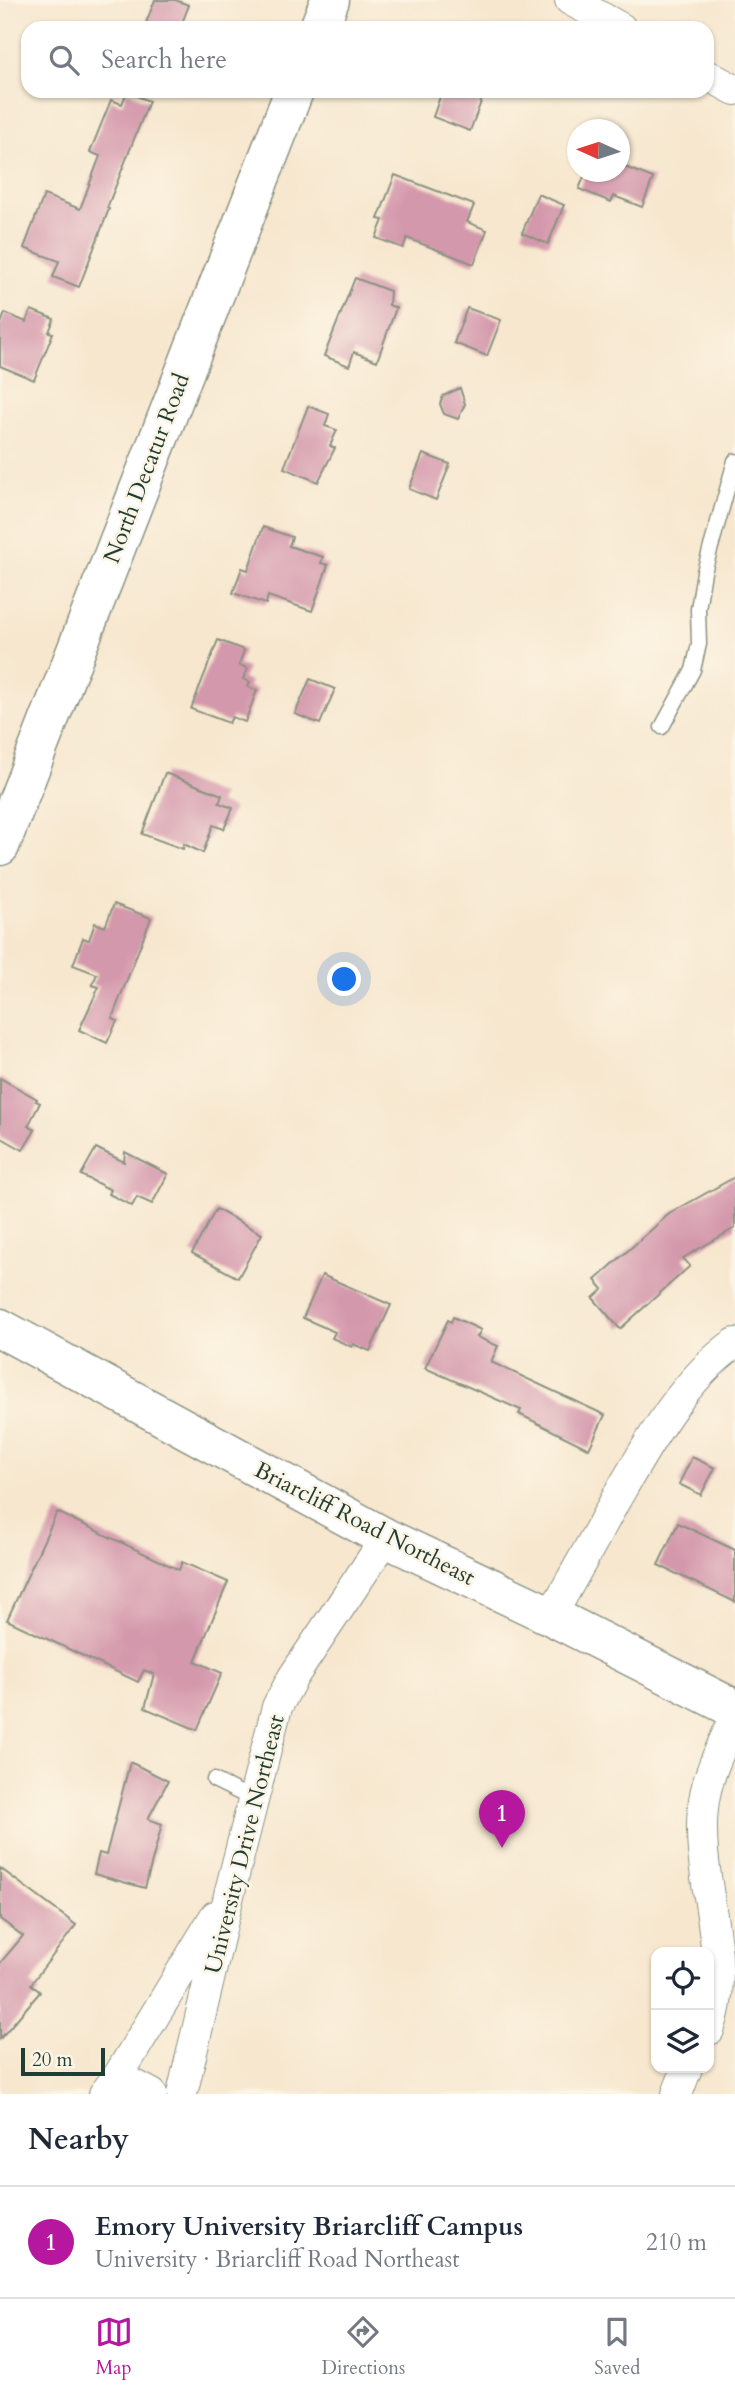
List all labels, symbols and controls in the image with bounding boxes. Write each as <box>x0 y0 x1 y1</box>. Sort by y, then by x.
search box <box>21 21 714 98</box>
icon: search <box>45 41 83 79</box>
text: Search here <box>101 42 227 77</box>
north arrow <box>567 119 630 182</box>
street label: North Decatur Road <box>96 368 197 568</box>
your location <box>327 962 361 996</box>
street label: Briarcliff Road Northeast <box>249 1454 481 1593</box>
street label: University Drive Northeast <box>197 1711 292 1977</box>
pin: 1 <box>479 1790 525 1848</box>
map controls <box>651 1947 714 2073</box>
button: locate <box>651 1947 714 2010</box>
button: layers <box>651 2010 714 2073</box>
scale bar <box>21 2045 105 2077</box>
text: 20 m <box>32 2047 73 2073</box>
text: Nearby <box>28 2119 129 2160</box>
text: Emory University Briarcliff Campus <box>95 2209 523 2244</box>
text: 1 <box>45 2227 57 2258</box>
text: 210 m <box>646 2227 707 2258</box>
text: University · Briarcliff Road Northeast <box>95 2244 460 2275</box>
tab: Map <box>95 2313 133 2381</box>
tab: Directions <box>322 2313 405 2381</box>
tab: Saved <box>594 2313 640 2381</box>

